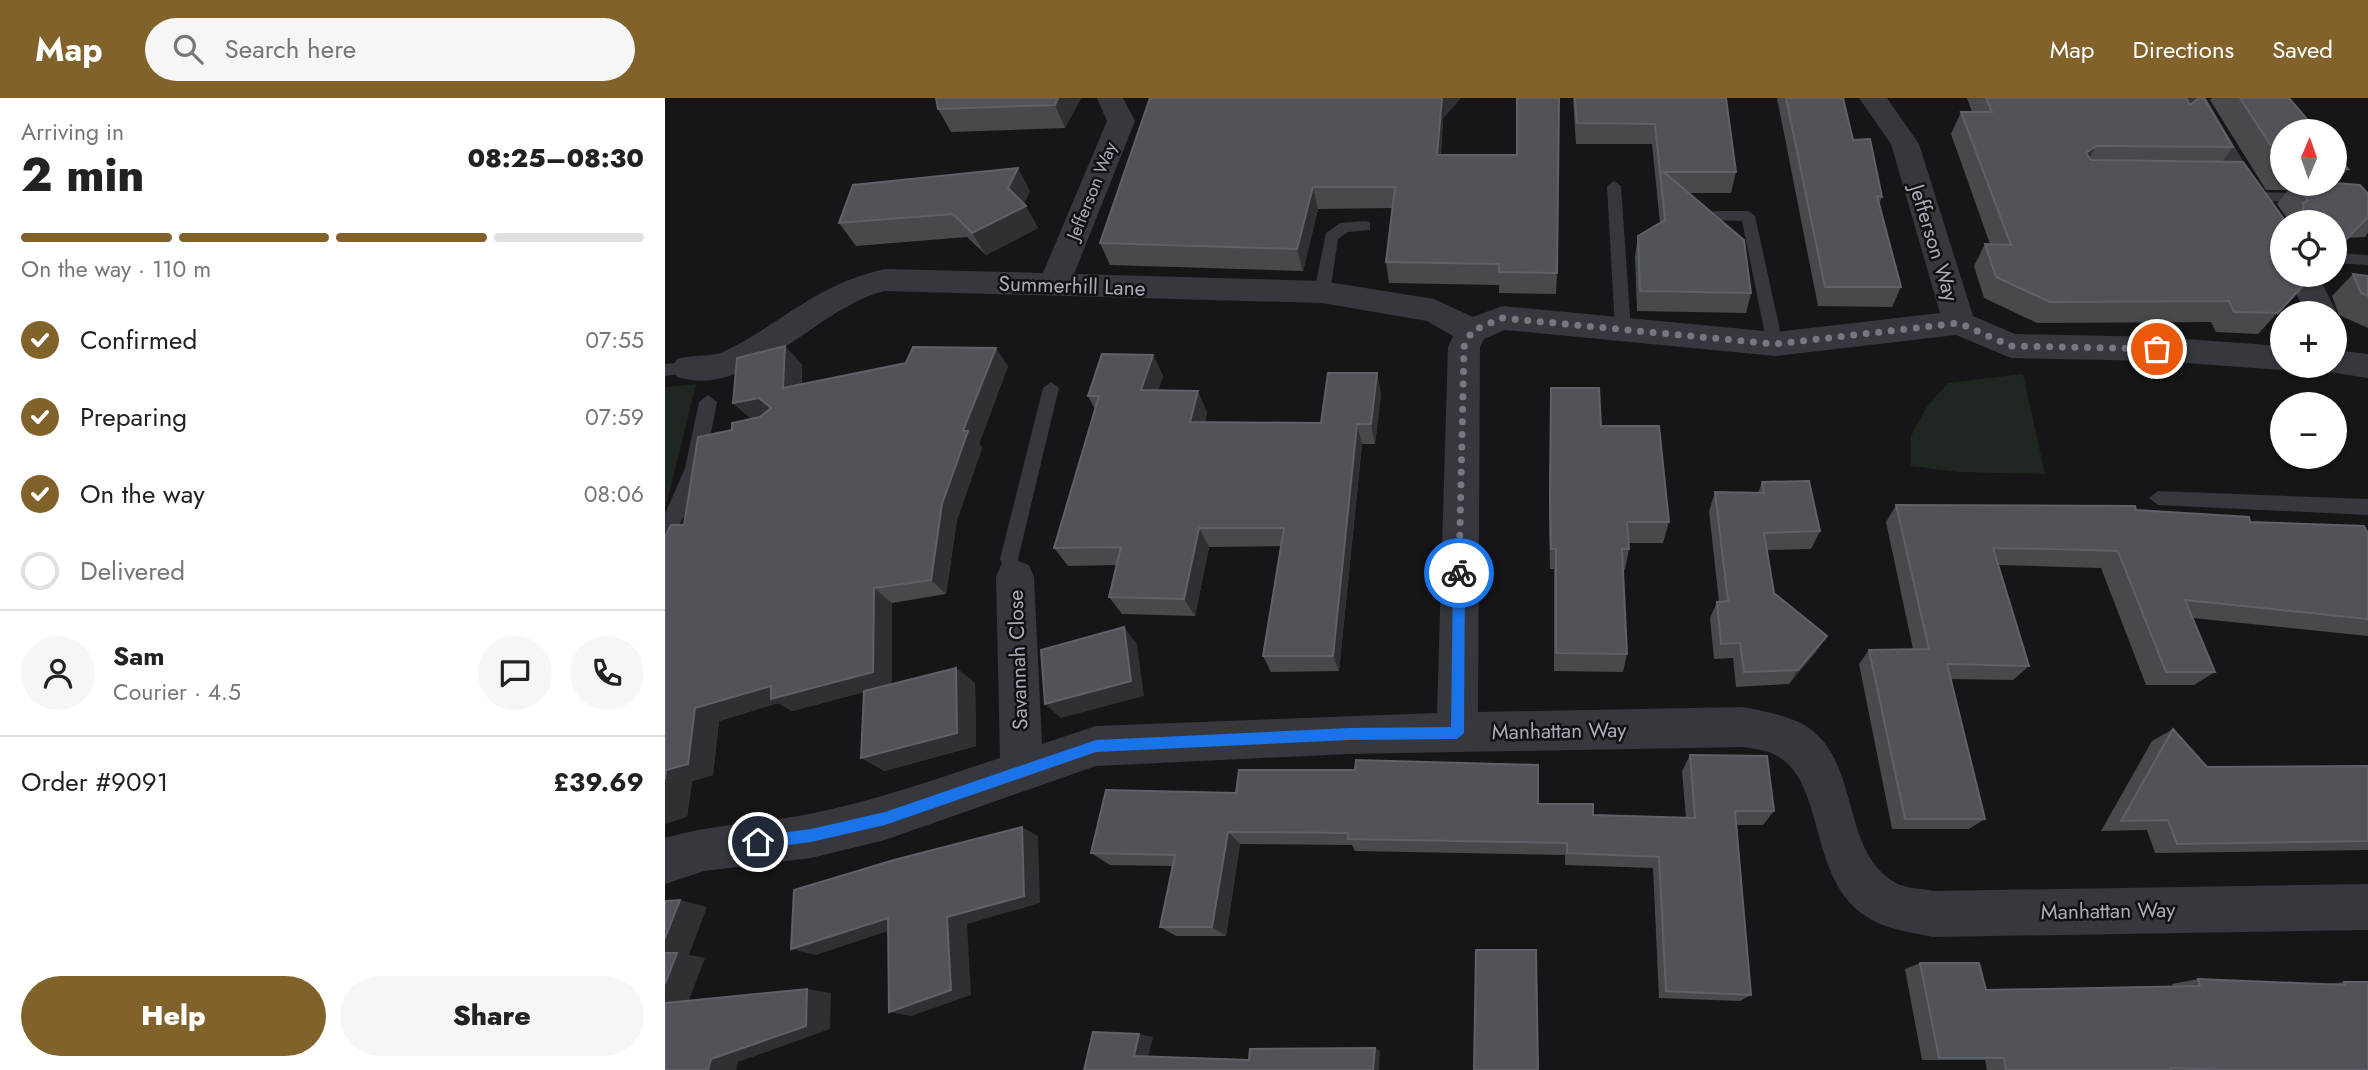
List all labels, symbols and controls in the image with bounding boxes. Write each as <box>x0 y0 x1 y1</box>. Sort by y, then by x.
search box <box>145 18 635 81</box>
text: Map <box>35 26 103 73</box>
icon: search <box>169 30 207 68</box>
text: Search here <box>225 30 356 68</box>
text: Map <box>2050 32 2095 67</box>
text: Directions <box>2133 32 2234 67</box>
text: Saved <box>2272 32 2333 67</box>
text: Arriving in <box>21 115 124 149</box>
north arrow <box>2270 119 2347 196</box>
map controls <box>2270 119 2347 469</box>
street label: Jefferson Way <box>1060 138 1124 246</box>
text: 08:25–08:30 <box>467 139 644 177</box>
text: 2 min <box>21 142 145 208</box>
street label: Jefferson Way <box>1901 178 1966 306</box>
button: locate <box>2270 210 2347 287</box>
text: On the way · 110 m <box>21 252 211 286</box>
street label: Summerhill Lane <box>998 268 1146 304</box>
button: + <box>2270 301 2347 378</box>
pin <box>2127 319 2187 379</box>
icon: check <box>21 321 59 359</box>
text: Confirmed <box>80 321 197 359</box>
text: 07:55 <box>585 323 644 357</box>
icon: bag <box>2138 330 2176 368</box>
button: − <box>2270 392 2347 469</box>
icon: check <box>21 398 59 436</box>
text: Preparing <box>80 398 187 436</box>
text: 07:59 <box>585 400 644 434</box>
icon: check <box>21 475 59 513</box>
text: On the way <box>80 475 205 513</box>
text: 08:06 <box>584 477 644 511</box>
courier <box>1424 538 1494 608</box>
text: Delivered <box>80 552 185 590</box>
icon: bike <box>1440 554 1478 592</box>
street label: Savannah Close <box>1001 589 1035 731</box>
button: person <box>21 636 95 710</box>
button: chat <box>478 636 552 710</box>
button: phone <box>570 636 644 710</box>
text: Sam <box>113 637 165 675</box>
text: Courier · 4.5 <box>113 675 241 709</box>
street label: Manhattan Way <box>1491 715 1627 747</box>
text: Order #9091 <box>21 763 168 801</box>
text: £39.69 <box>553 763 644 801</box>
pin <box>728 812 788 872</box>
icon: home <box>739 823 777 861</box>
street label: Manhattan Way <box>2040 895 2176 927</box>
button: Help <box>21 976 326 1056</box>
button: Share <box>340 976 644 1056</box>

